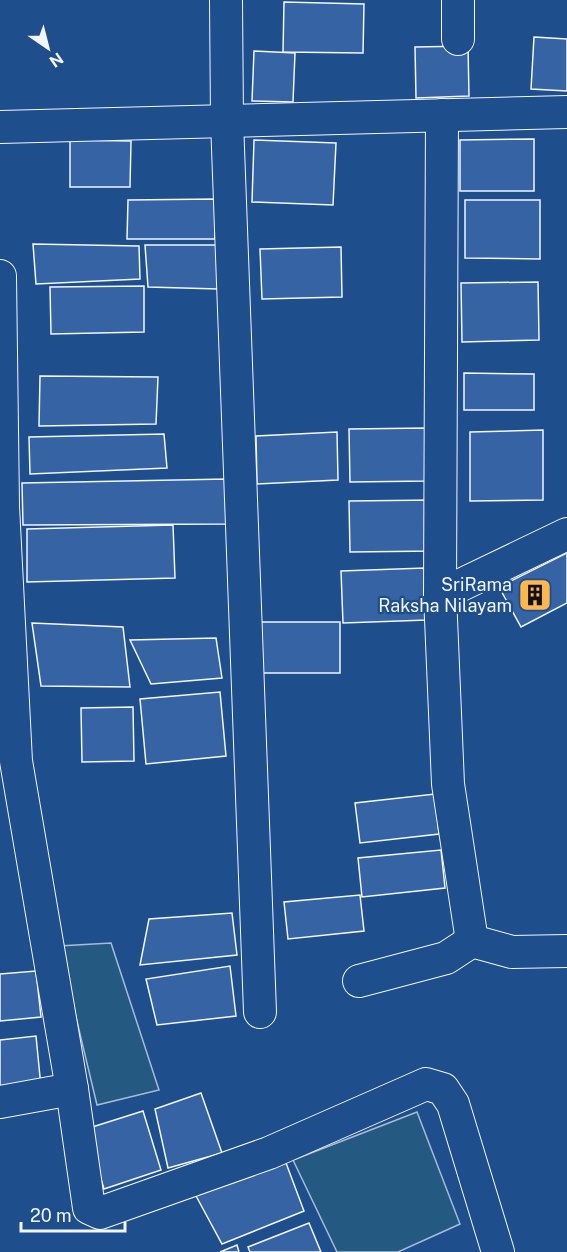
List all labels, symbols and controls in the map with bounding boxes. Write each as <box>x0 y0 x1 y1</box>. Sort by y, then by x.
north arrow <box>18 18 78 78</box>
text: N <box>46 49 67 71</box>
place label: SriRama Raksha Nilayam <box>378 574 512 616</box>
building icon: SriRama Raksha Nilayam <box>517 577 553 613</box>
scale bar <box>21 1195 124 1233</box>
text: 20 m <box>30 1205 72 1226</box>

